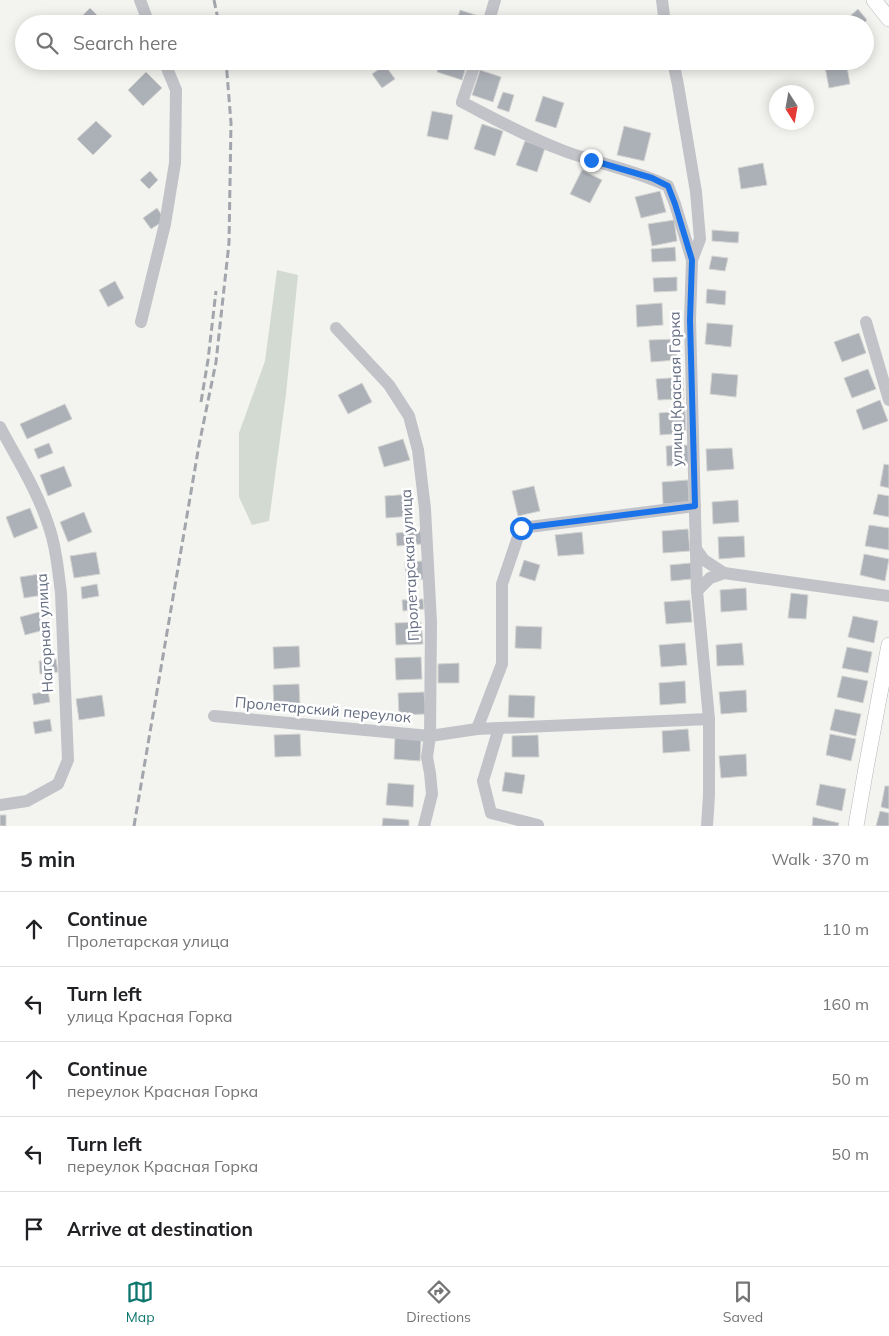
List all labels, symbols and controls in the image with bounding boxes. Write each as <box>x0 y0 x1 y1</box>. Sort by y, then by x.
search box <box>15 15 874 70</box>
icon: search <box>33 29 61 57</box>
text: Search here <box>73 31 177 55</box>
north arrow <box>769 85 814 130</box>
route end <box>580 149 603 172</box>
street label: улица Красная Горка <box>665 311 686 467</box>
street label: Пролетарская улица <box>396 489 423 641</box>
route start <box>510 517 533 540</box>
street label: Нагорная улица <box>32 573 57 693</box>
street label: Пролетарский переулок <box>234 692 413 727</box>
text: 5 min <box>20 846 75 872</box>
text: Walk · 370 m <box>771 849 869 869</box>
text: Continue <box>67 907 147 931</box>
icon: ahead <box>20 915 48 943</box>
text: 110 m <box>822 919 869 939</box>
text: Пролетарская улица <box>67 931 229 951</box>
text: Turn left <box>67 982 142 1006</box>
icon: left <box>20 990 48 1018</box>
text: 160 m <box>822 994 869 1014</box>
text: улица Красная Горка <box>67 1006 233 1026</box>
text: Continue <box>67 1057 147 1081</box>
icon: ahead <box>20 1065 48 1093</box>
text: 50 m <box>832 1069 869 1089</box>
text: переулок Красная Горка <box>67 1081 258 1101</box>
text: Turn left <box>67 1132 142 1156</box>
icon: left <box>20 1140 48 1168</box>
text: 50 m <box>832 1144 869 1164</box>
text: переулок Красная Горка <box>67 1156 258 1176</box>
icon: arrive <box>20 1215 48 1243</box>
text: Arrive at destination <box>67 1217 253 1241</box>
tab: Map <box>126 1278 155 1326</box>
tab: Directions <box>406 1278 471 1326</box>
tab: Saved <box>723 1278 763 1326</box>

